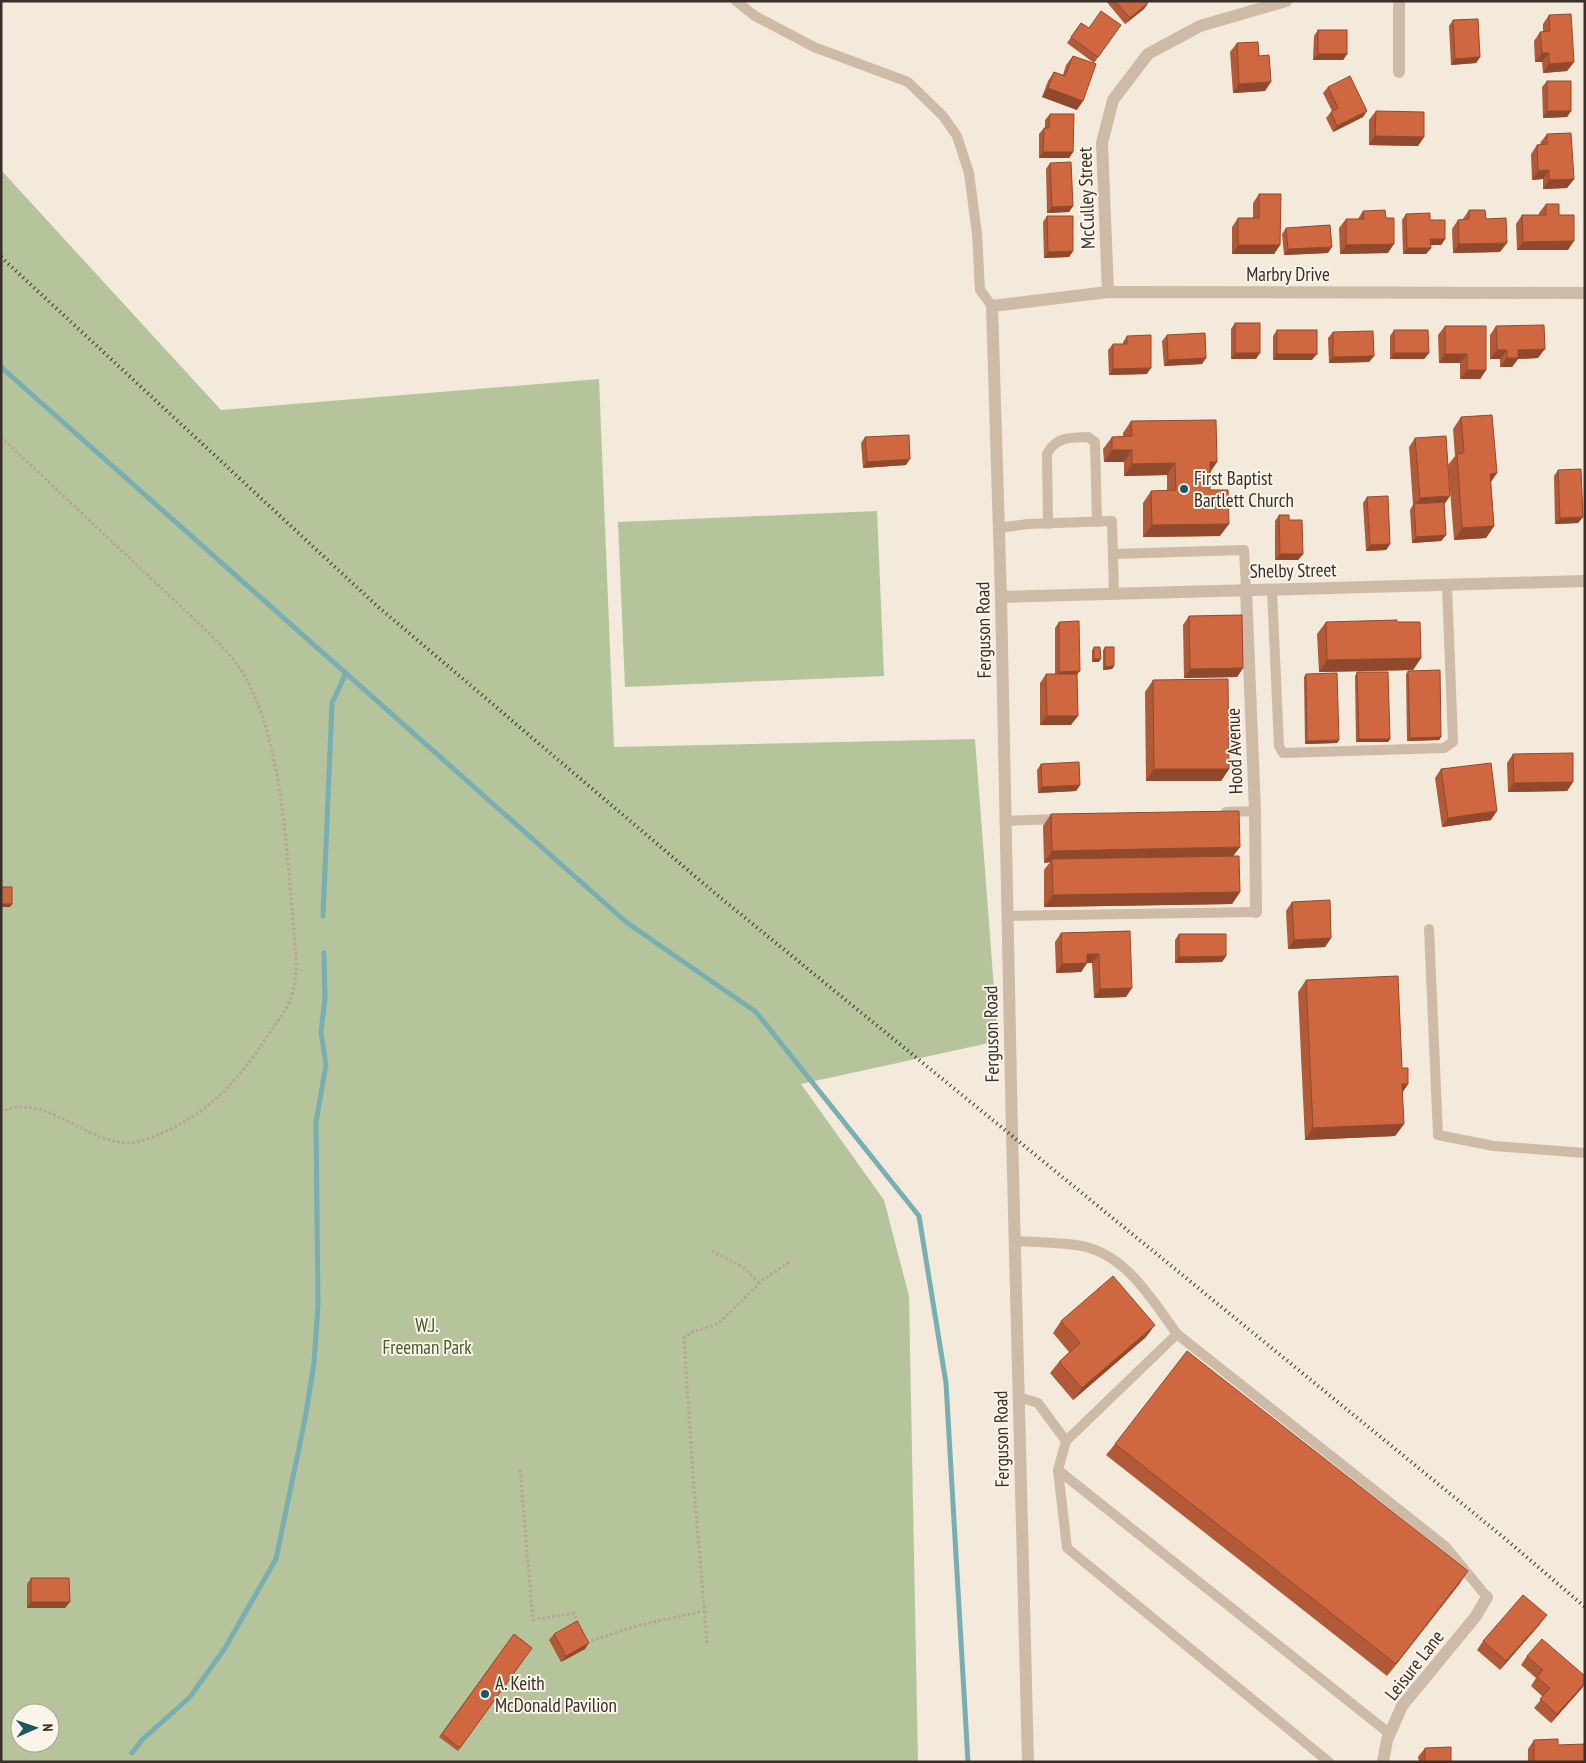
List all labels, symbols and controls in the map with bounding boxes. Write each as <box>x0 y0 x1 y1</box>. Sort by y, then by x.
street label: McCulley Street <box>1072 146 1100 249</box>
street label: Marbry Drive <box>1246 262 1330 286</box>
place label: First Baptist Bartlett Church <box>1194 466 1294 512</box>
marker: First Baptist Bartlett Church <box>1178 483 1190 495</box>
street label: Shelby Street <box>1249 557 1337 583</box>
street label: Ferguson Road <box>970 581 996 679</box>
street label: Hood Avenue <box>1220 707 1248 795</box>
street label: Ferguson Road <box>978 985 1004 1083</box>
park label: W.J. Freeman Park <box>382 1313 472 1359</box>
street label: Ferguson Road <box>988 1390 1014 1488</box>
street label: Leisure Lane <box>1379 1625 1449 1705</box>
place label: A. Keith McDonald Pavilion <box>495 1671 617 1717</box>
marker: A. Keith McDonald Pavilion <box>479 1688 491 1700</box>
north arrow <box>10 1703 60 1753</box>
text: N <box>39 1723 57 1732</box>

